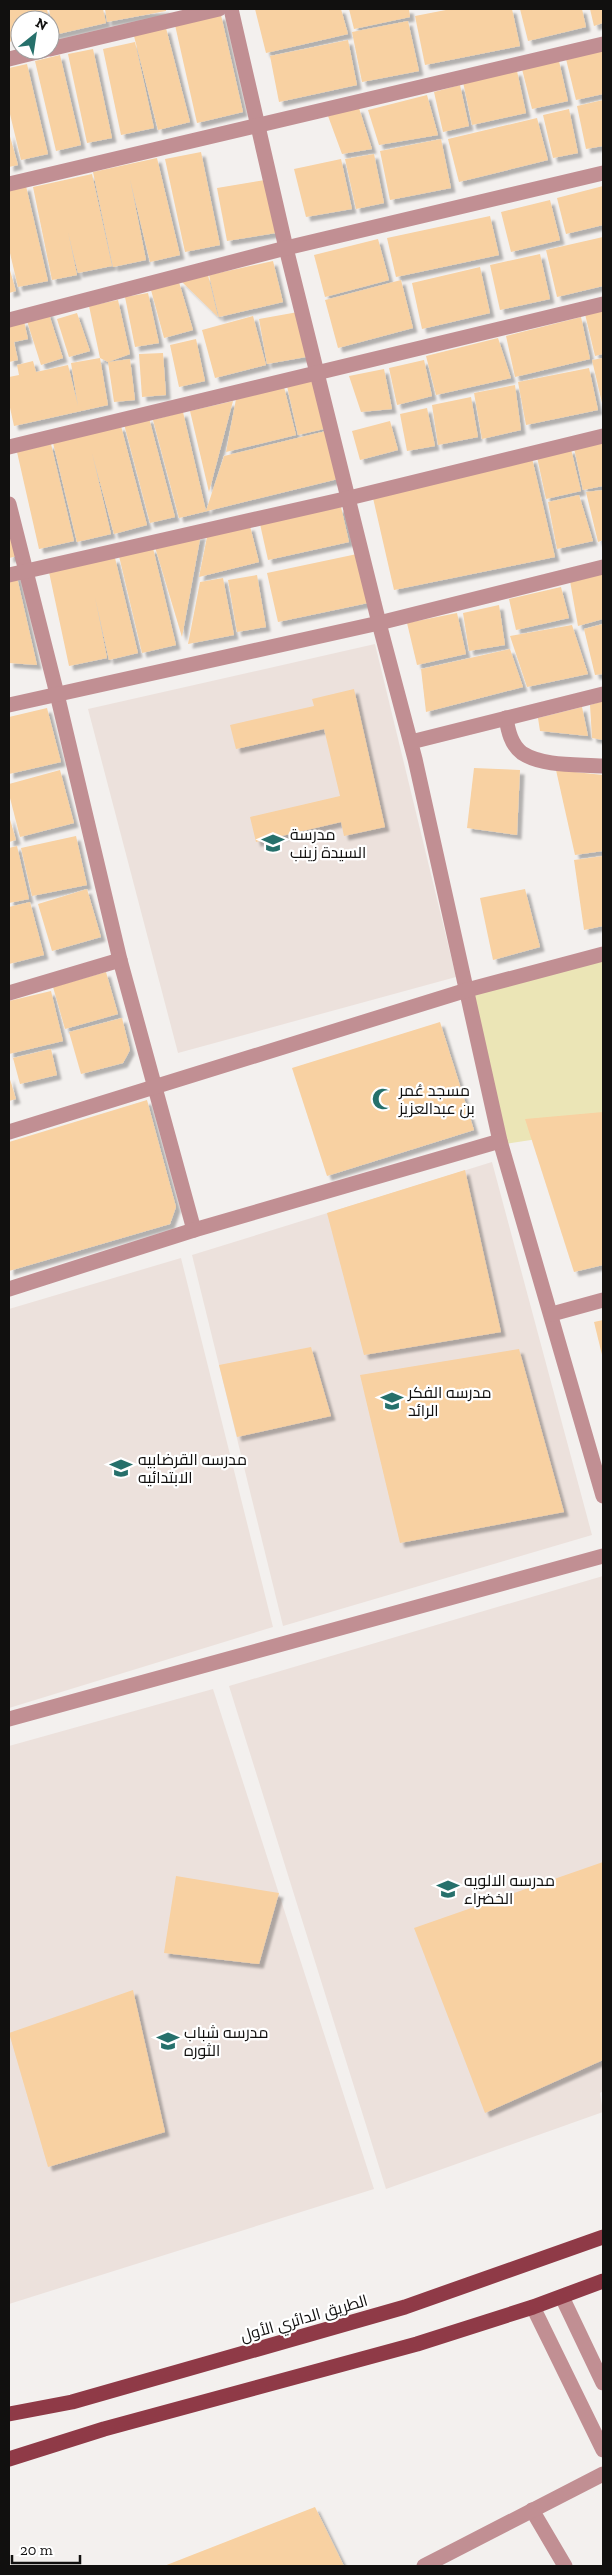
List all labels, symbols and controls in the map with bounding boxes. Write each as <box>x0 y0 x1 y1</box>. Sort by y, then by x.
north arrow <box>10 10 60 60</box>
text: N <box>32 14 50 34</box>
place label: مدرسة السيدة زينب <box>290 825 366 862</box>
school or university icon: مدرسة السيدة زينب <box>260 830 286 856</box>
place label: مسجد عُمر بن عبدالعزيز <box>398 1081 475 1119</box>
mosque icon: مسجد عُمر بن عبدالعزيز <box>370 1086 396 1112</box>
place label: مدرسه الفكر الرائد <box>407 1383 491 1420</box>
school or university icon: مدرسه الفكر الرائد <box>379 1388 405 1414</box>
place label: مدرسه القرضابيه الابتدائيه <box>138 1450 247 1487</box>
school or university icon: مدرسه القرضابيه الابتدائيه <box>108 1455 134 1481</box>
place label: مدرسه الالويه الخضراء <box>464 1871 555 1908</box>
school or university icon: مدرسه الالويه الخضراء <box>435 1876 461 1902</box>
place label: مدرسه شباب الثوره <box>184 2023 268 2060</box>
school or university icon: مدرسه شباب الثوره <box>155 2028 181 2054</box>
street label: الطريق الدائري الأول <box>238 2291 371 2349</box>
scale bar <box>12 2532 80 2564</box>
text: 20 m <box>20 2541 53 2559</box>

